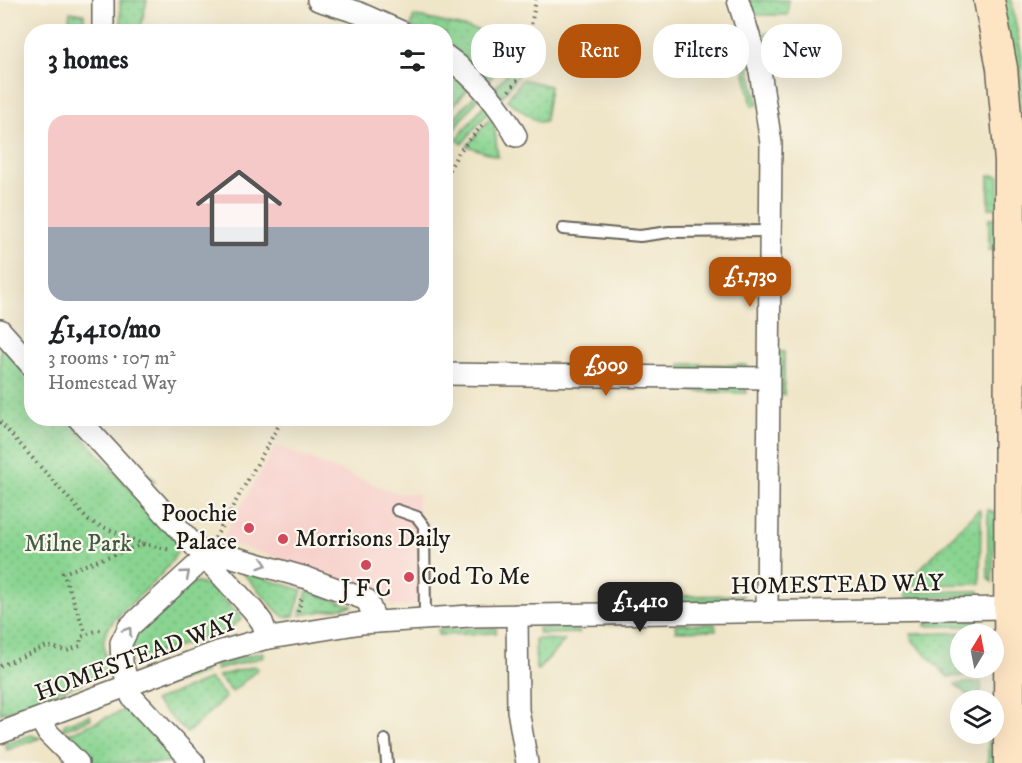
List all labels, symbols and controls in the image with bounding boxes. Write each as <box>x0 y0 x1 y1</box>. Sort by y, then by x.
chip: Buy <box>471 24 546 78</box>
chip: Rent <box>558 24 641 78</box>
chip: Filters <box>653 24 749 78</box>
chip: New <box>761 24 842 78</box>
text: 3 homes <box>48 44 128 77</box>
icon: filters <box>396 44 429 77</box>
icon: home <box>185 154 293 262</box>
pin: £1,730 <box>701 257 799 308</box>
text: £1,730 <box>723 264 777 289</box>
text: £1,410/mo <box>48 313 161 346</box>
text: 3 rooms · 107 m² <box>48 346 176 371</box>
pin: £909 <box>570 346 642 397</box>
text: £909 <box>584 353 628 378</box>
text: Homestead Way <box>48 371 177 396</box>
place label: Poochie Palace <box>161 499 237 557</box>
marker: Poochie Palace <box>242 521 256 535</box>
place label: Morrisons Daily <box>295 524 451 554</box>
park label: Milne Park <box>24 529 132 559</box>
marker: Morrisons Daily <box>276 532 290 546</box>
one-way arrow <box>257 557 268 570</box>
marker: J F C <box>359 558 373 572</box>
place label: Cod To Me <box>421 562 530 592</box>
street label: HOMESTEAD WAY <box>730 568 945 602</box>
marker: Cod To Me <box>402 570 416 584</box>
one-way arrow <box>179 571 190 582</box>
place label: J F C <box>339 574 391 604</box>
pin: £1,410 <box>591 582 689 633</box>
text: £1,410 <box>612 589 668 614</box>
street label: HOMESTEAD WAY <box>31 607 242 708</box>
north arrow <box>950 624 1004 678</box>
map controls <box>950 624 1004 744</box>
one-way arrow <box>120 627 131 638</box>
button: layers <box>950 690 1004 744</box>

